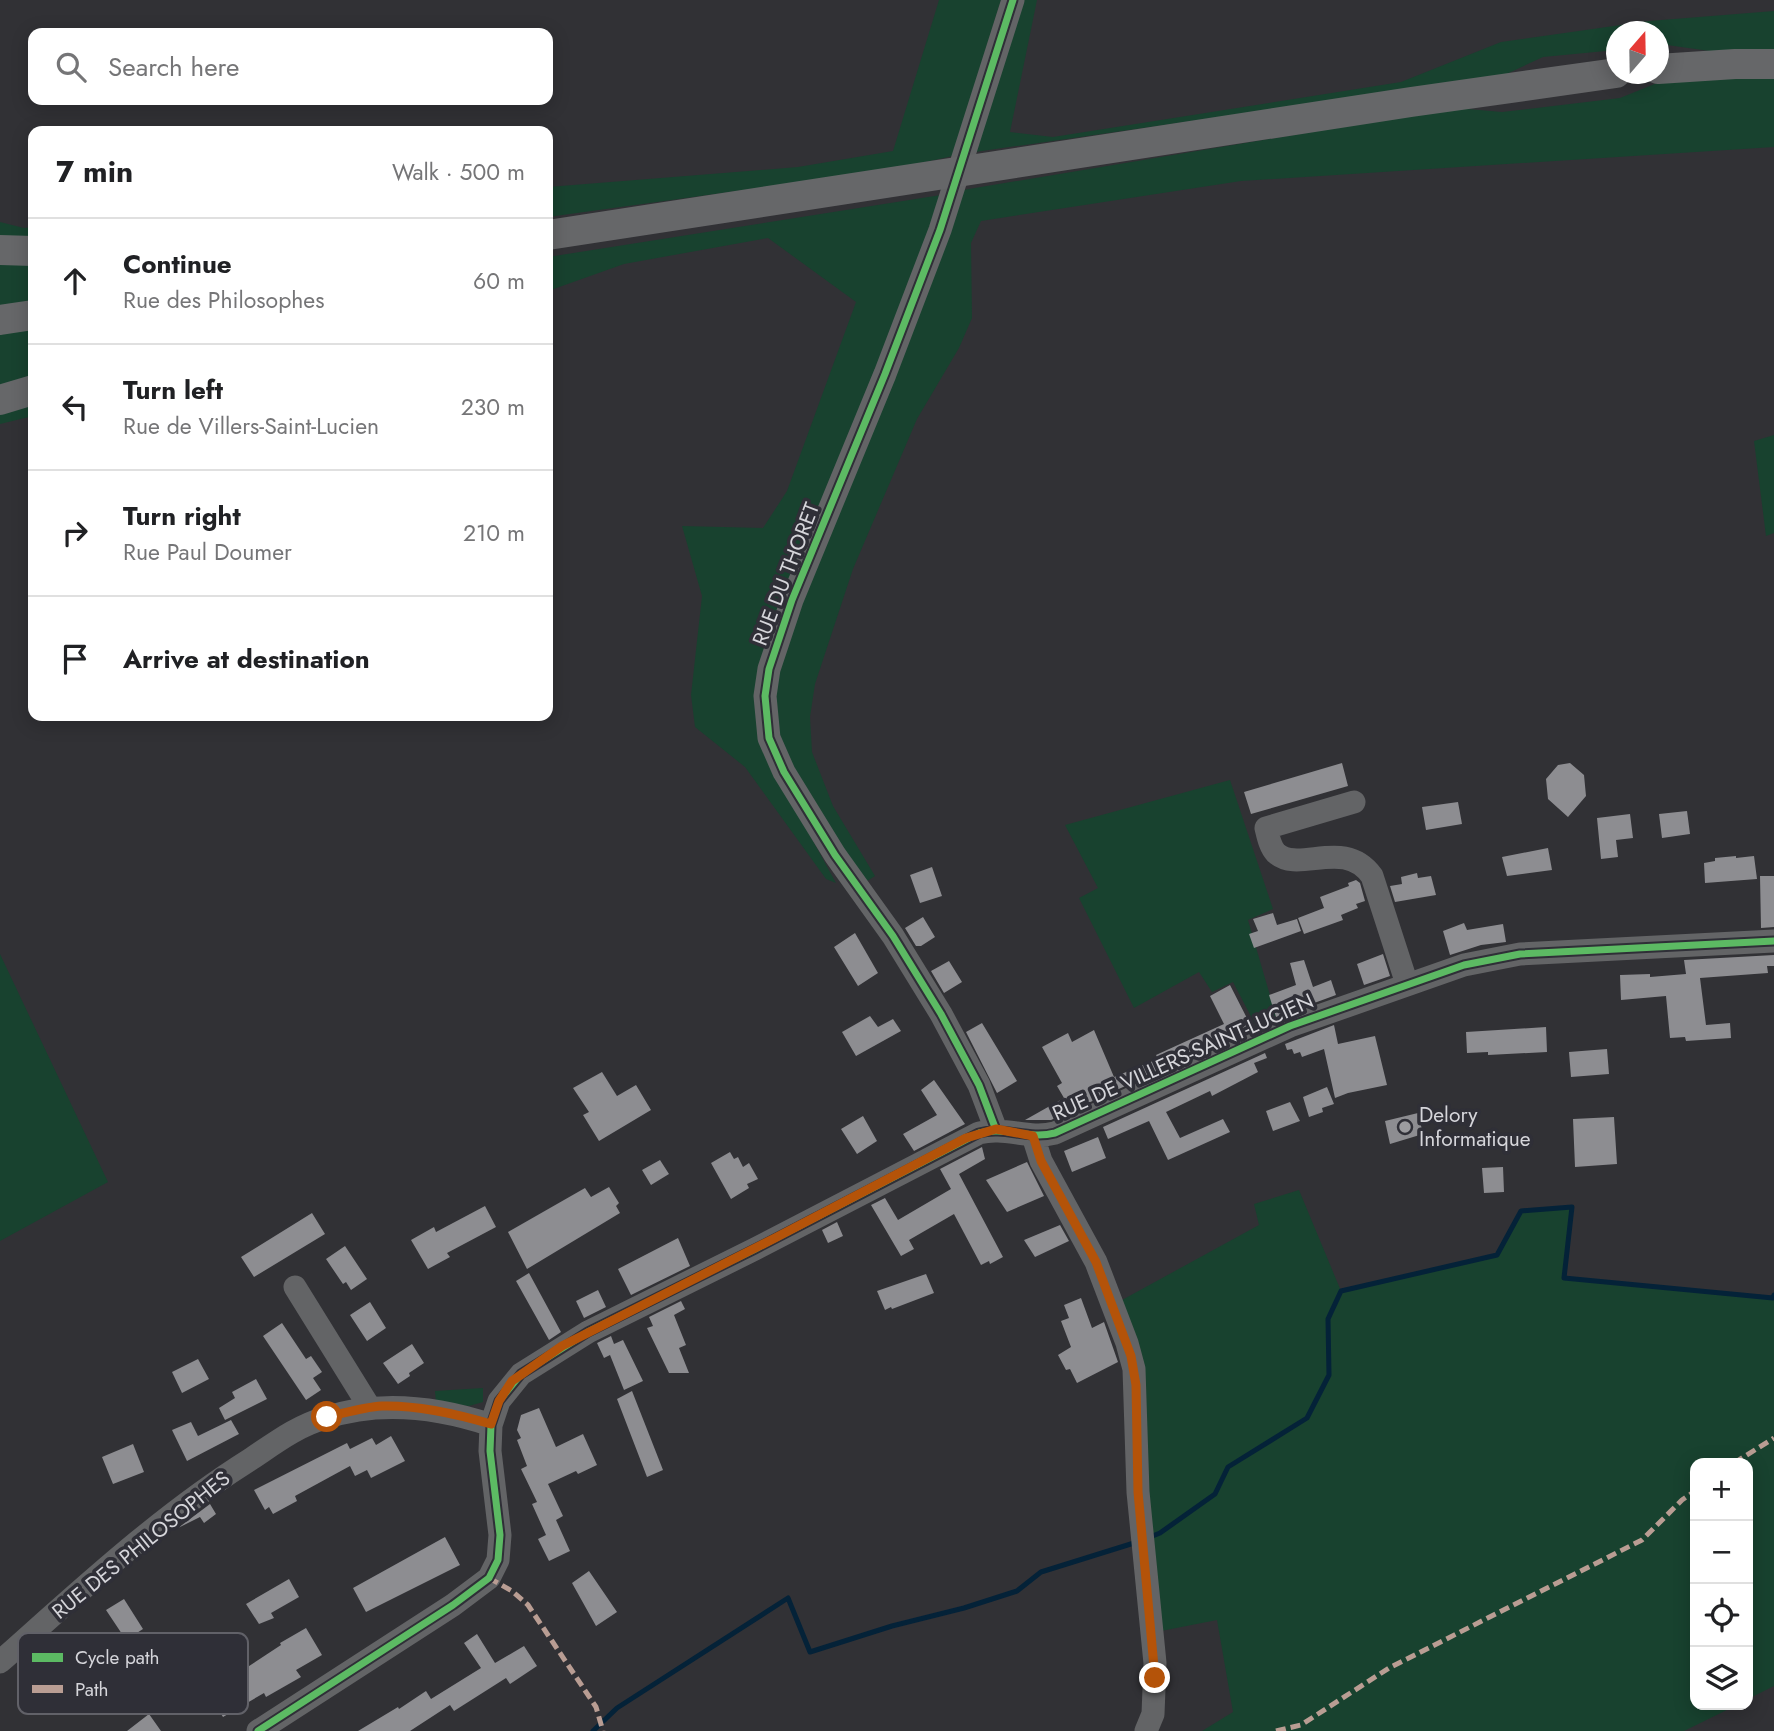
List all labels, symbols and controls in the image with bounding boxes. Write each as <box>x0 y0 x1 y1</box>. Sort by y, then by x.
north arrow <box>1606 21 1669 84</box>
search box <box>28 28 553 105</box>
icon: search <box>52 48 90 86</box>
text: Search here <box>108 48 240 86</box>
text: 7 min <box>56 150 133 193</box>
text: Walk · 500 m <box>392 155 525 189</box>
text: Continue <box>123 245 232 283</box>
icon: ahead <box>56 262 94 300</box>
text: 60 m <box>473 264 525 298</box>
text: Rue des Philosophes <box>123 283 324 317</box>
text: Turn left <box>123 371 223 409</box>
icon: left <box>56 388 94 426</box>
text: 230 m <box>461 390 525 424</box>
text: Rue de Villers-Saint-Lucien <box>123 409 379 443</box>
text: Turn right <box>123 497 241 535</box>
street label: RUE DU THORET <box>745 498 827 650</box>
icon: right <box>56 514 94 552</box>
text: 210 m <box>463 516 525 550</box>
text: Rue Paul Doumer <box>123 535 292 569</box>
icon: arrive <box>56 640 94 678</box>
text: Arrive at destination <box>123 640 370 678</box>
street label: RUE DE VILLERS-SAINT-LUCIEN <box>1048 986 1318 1128</box>
place label: Delory Informatique <box>1419 1100 1531 1154</box>
marker: Delory Informatique <box>1397 1119 1413 1135</box>
route start <box>311 1401 342 1432</box>
map controls <box>1690 1458 1753 1710</box>
button: + <box>1690 1458 1753 1521</box>
street label: RUE DES PHILOSOPHES <box>46 1464 236 1626</box>
button: − <box>1690 1521 1753 1584</box>
button: locate <box>1690 1584 1753 1647</box>
legend <box>18 1633 248 1714</box>
text: Cycle path <box>75 1644 160 1671</box>
button: layers <box>1690 1647 1753 1710</box>
route end <box>1139 1662 1170 1693</box>
text: Path <box>75 1676 109 1703</box>

